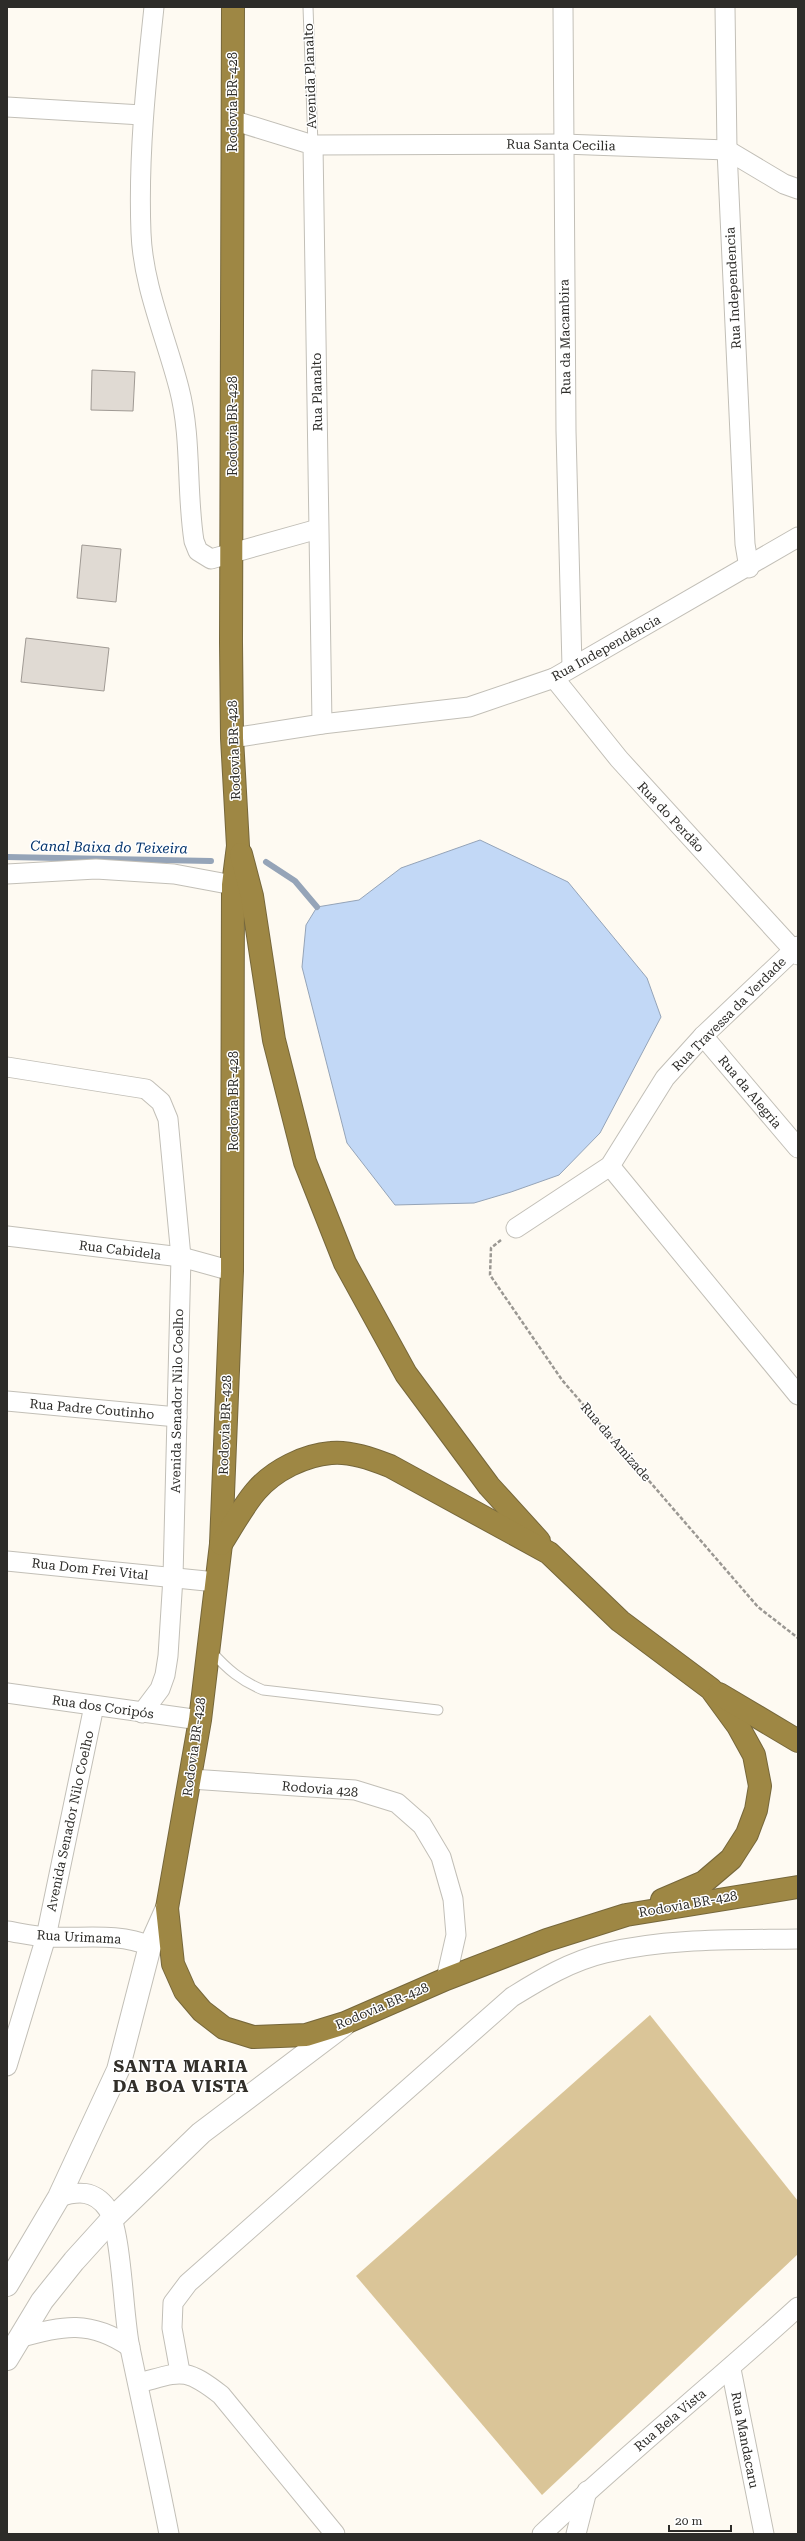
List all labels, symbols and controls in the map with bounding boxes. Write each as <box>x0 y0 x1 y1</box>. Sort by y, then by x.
street label: Avenida Planalto <box>301 23 319 129</box>
street label: Rodovia BR-428 <box>225 52 240 152</box>
street label: Rua Santa Cecilia <box>506 137 616 153</box>
street label: Rua Independencia <box>722 227 744 349</box>
street label: Rua da Macambira <box>556 279 574 395</box>
street label: Rua Planalto <box>309 353 325 431</box>
street label: Rodovia BR-428 <box>225 376 240 476</box>
street label: Rua Independência <box>549 612 663 684</box>
street label: Rodovia BR-428 <box>225 700 243 800</box>
street label: Rua do Perdão <box>635 779 707 855</box>
water label: Canal Baixa do Teixeira <box>30 838 188 856</box>
street label: Rua Travessa da Verdade <box>669 954 789 1074</box>
street label: Rodovia BR-428 <box>226 1051 241 1151</box>
street label: Rua da Alegria <box>715 1053 785 1131</box>
street label: Rua Cabidela <box>78 1238 162 1262</box>
street label: Avenida Senador Nilo Coelho <box>168 1309 186 1493</box>
street label: Rodovia BR-428 <box>216 1375 234 1475</box>
street label: Rua Padre Coutinho <box>29 1396 155 1422</box>
street label: Rua da Amizade <box>578 1400 654 1484</box>
street label: Rua Dom Frei Vital <box>31 1555 149 1583</box>
street label: Rua dos Coripós <box>51 1692 155 1722</box>
street label: Rodovia BR-428 <box>180 1696 208 1798</box>
street label: Avenida Senador Nilo Coelho <box>43 1729 97 1913</box>
street label: Rodovia 428 <box>281 1778 359 1800</box>
street label: Rodovia BR-428 <box>637 1888 739 1920</box>
street label: Rua Urimama <box>36 1927 122 1947</box>
street label: Rodovia BR-428 <box>333 1980 431 2032</box>
district label: SANTA MARIA DA BOA VISTA <box>113 2056 249 2096</box>
street label: Rua Bela Vista <box>631 2386 709 2454</box>
street label: Rua Mandacaru <box>728 2390 762 2490</box>
scale bar <box>669 2507 731 2533</box>
text: 20 m <box>675 2514 702 2528</box>

